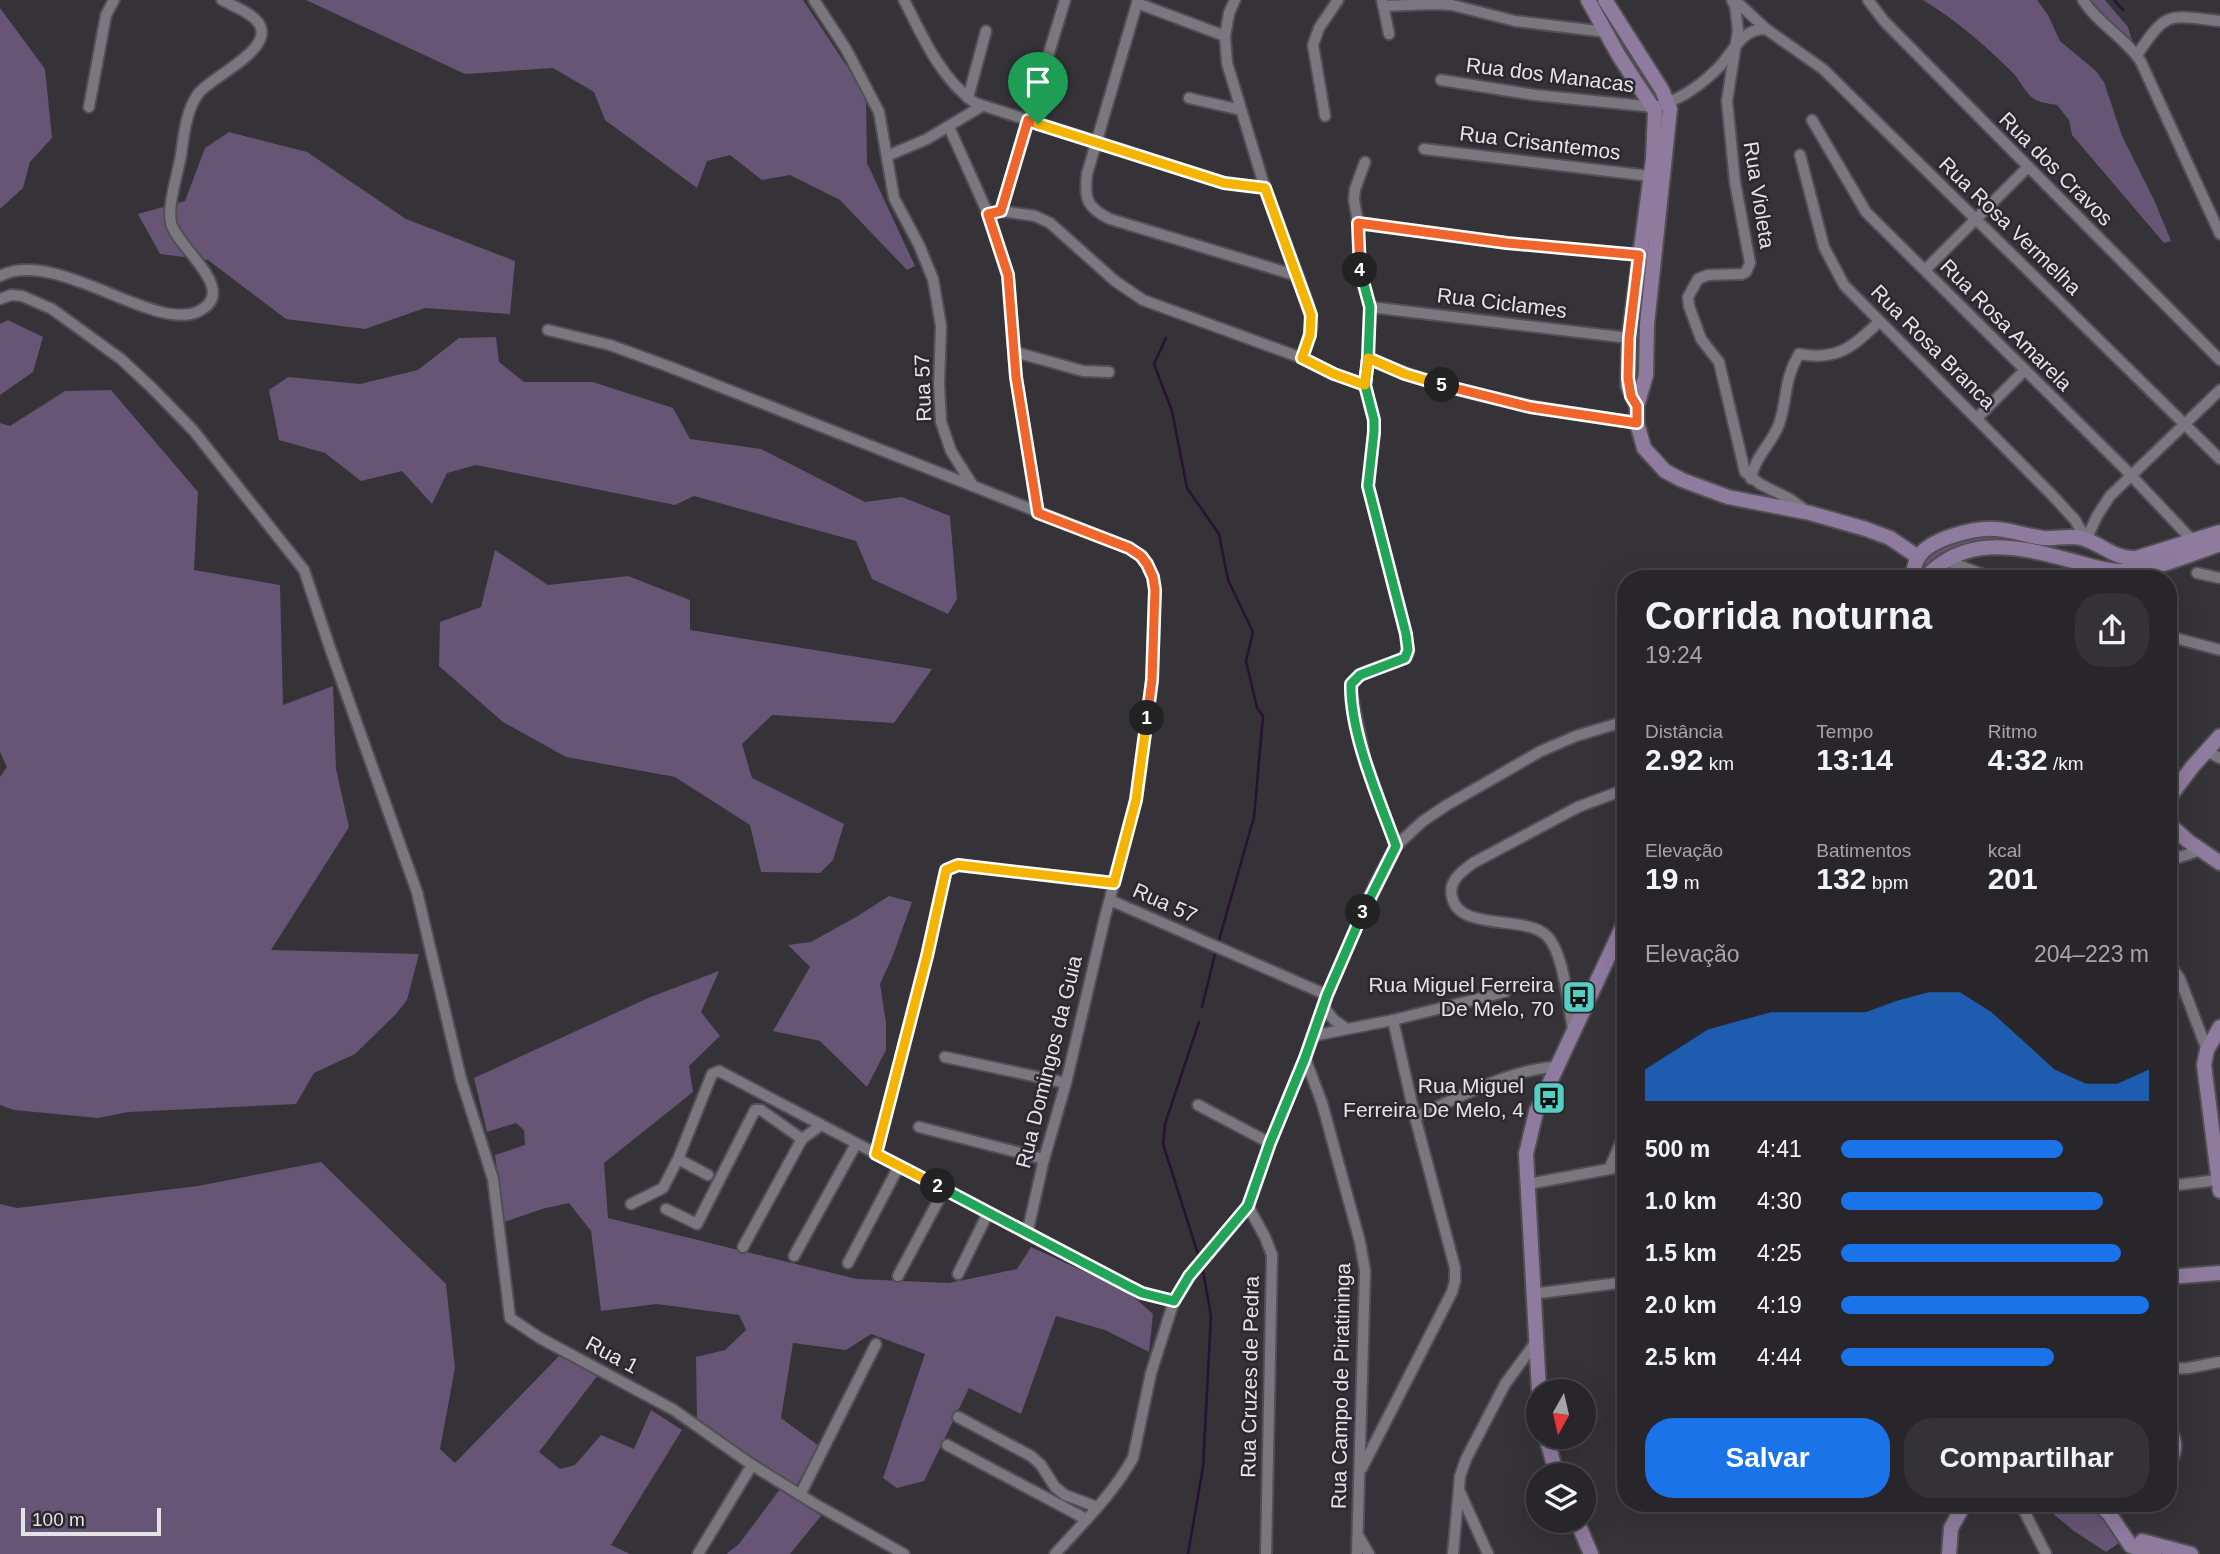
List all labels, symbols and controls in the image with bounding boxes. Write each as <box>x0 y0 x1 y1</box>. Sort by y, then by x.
pin <box>1008 52 1068 124</box>
street label: Rua dos Manacas <box>1465 53 1635 96</box>
icon: arrive <box>1019 63 1057 101</box>
street label: Rua dos Cravos <box>1995 107 2118 230</box>
street label: Rua Crisantemos <box>1458 121 1622 164</box>
street label: Rua Violeta <box>1740 140 1779 250</box>
street label: Rua Rosa Vermelha <box>1935 152 2086 299</box>
pin: 4 <box>1342 252 1378 288</box>
street label: Rua Rosa Amarela <box>1936 254 2077 395</box>
text: 4 <box>1354 259 1365 280</box>
street label: Rua Rosa Branca <box>1867 280 2000 414</box>
street label: Rua Ciclames <box>1436 283 1568 322</box>
street label: Rua 57 <box>910 354 935 422</box>
pin: 5 <box>1424 368 1460 402</box>
text: 5 <box>1436 374 1447 395</box>
button: share <box>2075 593 2149 667</box>
text: Corrida noturna <box>1645 595 1932 637</box>
text: 19:24 <box>1645 642 1703 668</box>
pin: 1 <box>1130 700 1164 736</box>
text: 1 <box>1141 707 1152 728</box>
text: Distância <box>1645 721 1723 742</box>
text: Tempo <box>1816 721 1873 742</box>
text: Ritmo <box>1988 721 2037 742</box>
text: 2.92 <box>1645 743 1703 776</box>
text: 13:14 <box>1816 743 1893 776</box>
text: 4:32 <box>1988 743 2048 776</box>
text: km <box>1703 753 1734 774</box>
text: /km <box>2048 753 2084 774</box>
text: Elevação <box>1645 840 1723 861</box>
text: Batimentos <box>1816 840 1911 861</box>
text: kcal <box>1988 840 2021 861</box>
text: 19 <box>1645 862 1678 895</box>
text: 132 <box>1816 862 1866 895</box>
text: 201 <box>1988 862 2038 895</box>
text: m <box>1678 872 1699 893</box>
text: bpm <box>1866 872 1909 893</box>
street label: Rua 57 <box>1130 878 1201 927</box>
pin: 3 <box>1346 894 1380 930</box>
text: 3 <box>1357 901 1368 922</box>
text: Elevação <box>1645 941 1740 967</box>
text: 204–223 m <box>2034 941 2149 967</box>
street label: Rua Domingos da Guia <box>1011 953 1086 1171</box>
place label: Rua Miguel Ferreira De Melo, 70 <box>1368 973 1554 1020</box>
bus stop icon: Rua Miguel Ferreira De Melo, 70 <box>1560 978 1598 1016</box>
place label: Rua Miguel Ferreira De Melo, 4 <box>1343 1074 1524 1121</box>
bus stop icon: Rua Miguel Ferreira De Melo, 4 <box>1530 1079 1568 1117</box>
text: 500 m <box>1645 1136 1710 1162</box>
text: 4:41 <box>1757 1136 1802 1162</box>
pin: 2 <box>920 1168 956 1204</box>
text: 2 <box>932 1175 943 1196</box>
text: 1.0 km <box>1645 1188 1717 1214</box>
text: 4:30 <box>1757 1188 1802 1214</box>
text: 1.5 km <box>1645 1240 1717 1266</box>
text: 4:25 <box>1757 1240 1802 1266</box>
street label: Rua Campo de Piratininga <box>1327 1262 1354 1509</box>
street label: Rua Cruzes de Pedra <box>1236 1276 1263 1478</box>
text: 2.0 km <box>1645 1292 1717 1318</box>
text: 4:19 <box>1757 1292 1802 1318</box>
street label: Rua 1 <box>582 1331 642 1378</box>
text: 2.5 km <box>1645 1344 1717 1370</box>
text: 4:44 <box>1757 1344 1802 1370</box>
north arrow <box>1526 1379 1596 1449</box>
map controls <box>1526 1379 1596 1533</box>
button: Salvar <box>1645 1418 1890 1498</box>
button: Compartilhar <box>1904 1418 2149 1498</box>
button: layers <box>1526 1463 1596 1533</box>
scale bar <box>21 1505 161 1537</box>
text: 100 m <box>32 1509 85 1530</box>

